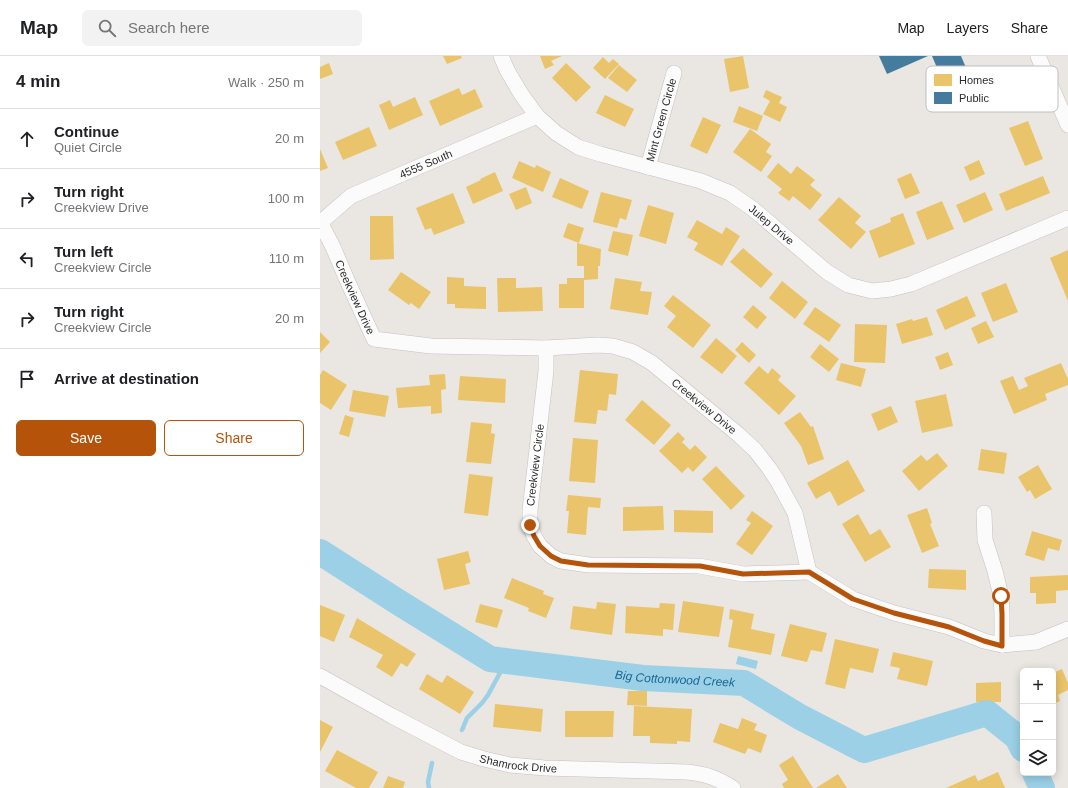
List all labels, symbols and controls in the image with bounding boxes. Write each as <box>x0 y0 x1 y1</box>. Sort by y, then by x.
search box <box>82 10 362 46</box>
text: Map <box>20 17 58 38</box>
icon: search <box>96 17 118 39</box>
text: Search here <box>128 19 210 36</box>
text: Map <box>897 20 925 36</box>
text: Layers <box>947 20 989 36</box>
text: Share <box>1011 20 1048 36</box>
legend <box>926 66 1058 112</box>
text: 4 min <box>16 72 60 91</box>
text: Homes <box>959 74 994 86</box>
text: Walk · 250 m <box>228 75 304 90</box>
street label: Mint Green Circle <box>644 77 678 163</box>
text: Public <box>959 92 989 104</box>
text: Continue <box>54 123 119 140</box>
icon: ahead <box>16 128 38 150</box>
text: 20 m <box>275 131 304 146</box>
text: Quiet Circle <box>54 140 122 155</box>
street label: 4555 South <box>397 147 454 181</box>
text: Turn right <box>54 183 124 200</box>
icon: right <box>16 188 38 210</box>
text: 100 m <box>268 191 304 206</box>
text: Creekview Drive <box>54 200 149 215</box>
street label: Julep Drive <box>747 202 796 247</box>
text: Turn left <box>54 243 113 260</box>
icon: left <box>16 248 38 270</box>
text: 110 m <box>269 251 304 266</box>
street label: Creekview Drive <box>333 258 377 336</box>
text: Creekview Circle <box>54 260 152 275</box>
text: Turn right <box>54 303 124 320</box>
icon: right <box>16 308 38 330</box>
text: 20 m <box>275 311 304 326</box>
text: Creekview Circle <box>54 320 152 335</box>
icon: arrive <box>16 368 38 390</box>
text: Arrive at destination <box>54 370 199 387</box>
street label: Creekview Drive <box>669 376 739 436</box>
button: Save <box>16 420 156 456</box>
button: Share <box>164 420 304 456</box>
street label: Creekview Circle <box>524 423 546 507</box>
route end <box>521 516 539 534</box>
route start <box>992 587 1010 605</box>
water label: Big Cottonwood Creek <box>614 668 736 690</box>
map controls <box>1020 668 1056 776</box>
button: + <box>1020 668 1056 704</box>
button: − <box>1020 704 1056 740</box>
button: layers <box>1020 740 1056 776</box>
street label: Shamrock Drive <box>478 752 557 774</box>

